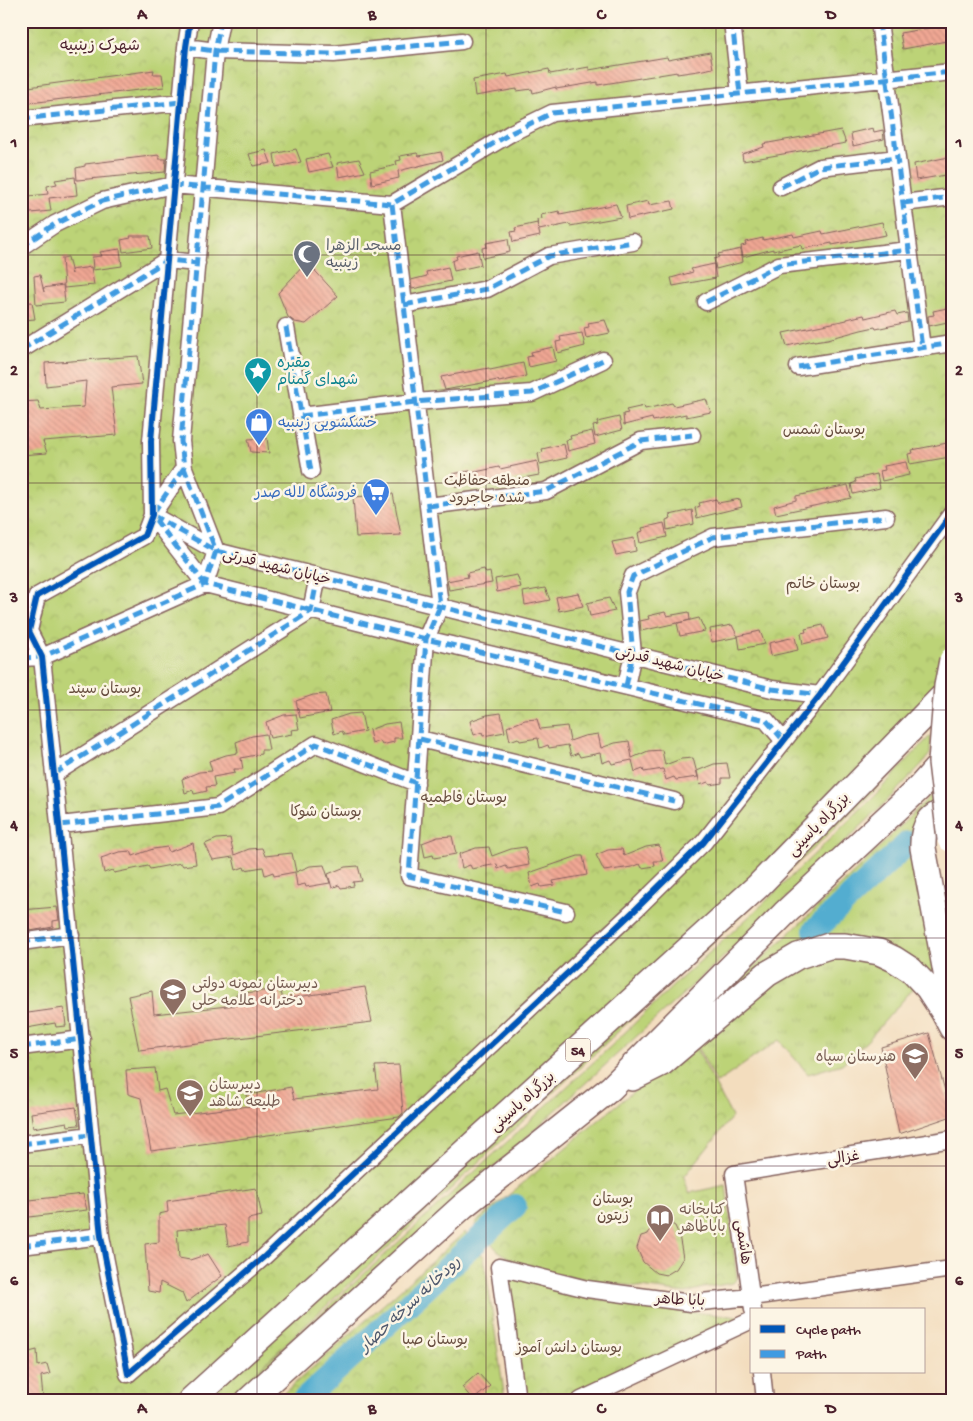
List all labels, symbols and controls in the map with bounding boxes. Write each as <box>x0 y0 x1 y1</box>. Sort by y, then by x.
text: A <box>136 7 148 26</box>
text: B <box>367 7 377 26</box>
text: C <box>596 7 607 26</box>
text: D <box>824 7 837 26</box>
district label: شهرک زینبیه <box>60 38 140 57</box>
text: 1 <box>10 135 17 154</box>
text: 1 <box>955 135 962 154</box>
place label: مسجد الزهرا زینبیه <box>326 238 401 273</box>
mosque icon: مسجد الزهرا زینبیه <box>292 239 322 278</box>
place label: مقبره شهدای گمنام <box>277 355 358 391</box>
place icon: مقبره شهدای گمنام <box>243 356 273 395</box>
text: 2 <box>10 363 18 382</box>
text: 2 <box>955 363 963 382</box>
shop icon: خشکشویی زینبیه <box>244 407 274 446</box>
place label: خشکشویی زینبیه <box>278 415 377 433</box>
park label: بوستان شمس <box>783 422 865 440</box>
park label: منطقه حفاظت شده جاجرود <box>444 473 530 508</box>
supermarket icon: فروشگاه لاله صدر <box>361 477 391 516</box>
place label: فروشگاه لاله صدر <box>254 483 357 503</box>
street label: خیابان شهید قدرتی <box>221 546 332 590</box>
park label: بوستان خاتم <box>786 576 860 595</box>
text: 3 <box>9 590 18 609</box>
text: 3 <box>954 590 963 609</box>
street label: خیابان شهید قدرتی <box>614 643 725 687</box>
park label: بوستان سپند <box>69 681 141 699</box>
street label: بزرگراه یاسینی <box>783 788 854 861</box>
park label: بوستان فاطمیه <box>421 790 507 808</box>
park label: بوستان شوکا <box>290 804 362 822</box>
text: 4 <box>9 818 18 837</box>
text: 4 <box>954 818 963 837</box>
place label: دبیرستان نمونه دولتی دخترانه علامه حلی <box>192 976 318 1011</box>
school or university icon: دبیرستان نمونه دولتی دخترانه علامه حلی <box>158 977 188 1016</box>
road number: 54 <box>566 1038 590 1062</box>
school or university icon: هنرستان سپاه <box>900 1041 930 1080</box>
text: 5 <box>10 1046 19 1065</box>
text: 5 <box>955 1046 964 1065</box>
place label: هنرستان سپاه <box>816 1049 896 1067</box>
street label: بزرگراه یاسینی <box>486 1067 560 1136</box>
place label: دبیرستان طلیعه شاهد <box>209 1077 281 1112</box>
school or university icon: دبیرستان طلیعه شاهد <box>175 1078 205 1117</box>
street label: غزالی <box>826 1148 861 1170</box>
park label: بوستان زیتون <box>593 1191 633 1226</box>
place label: کتابخانه باباطاهر <box>677 1202 726 1237</box>
library icon: کتابخانه باباطاهر <box>645 1203 675 1242</box>
street label: هاشمی <box>730 1219 754 1266</box>
water label: رودخانه سرخه حصار <box>355 1253 466 1359</box>
text: 6 <box>10 1273 19 1292</box>
text: 6 <box>955 1273 964 1292</box>
street label: بابا طاهر <box>652 1291 705 1311</box>
legend <box>750 1308 926 1374</box>
text: Cycle path <box>796 1322 861 1340</box>
park label: بوستان صبا <box>402 1332 468 1350</box>
park label: بوستان دانش آموز <box>515 1339 622 1358</box>
text: Path <box>795 1346 827 1364</box>
text: A <box>136 1401 148 1420</box>
text: B <box>367 1401 377 1420</box>
text: C <box>596 1401 607 1420</box>
text: D <box>824 1401 837 1420</box>

